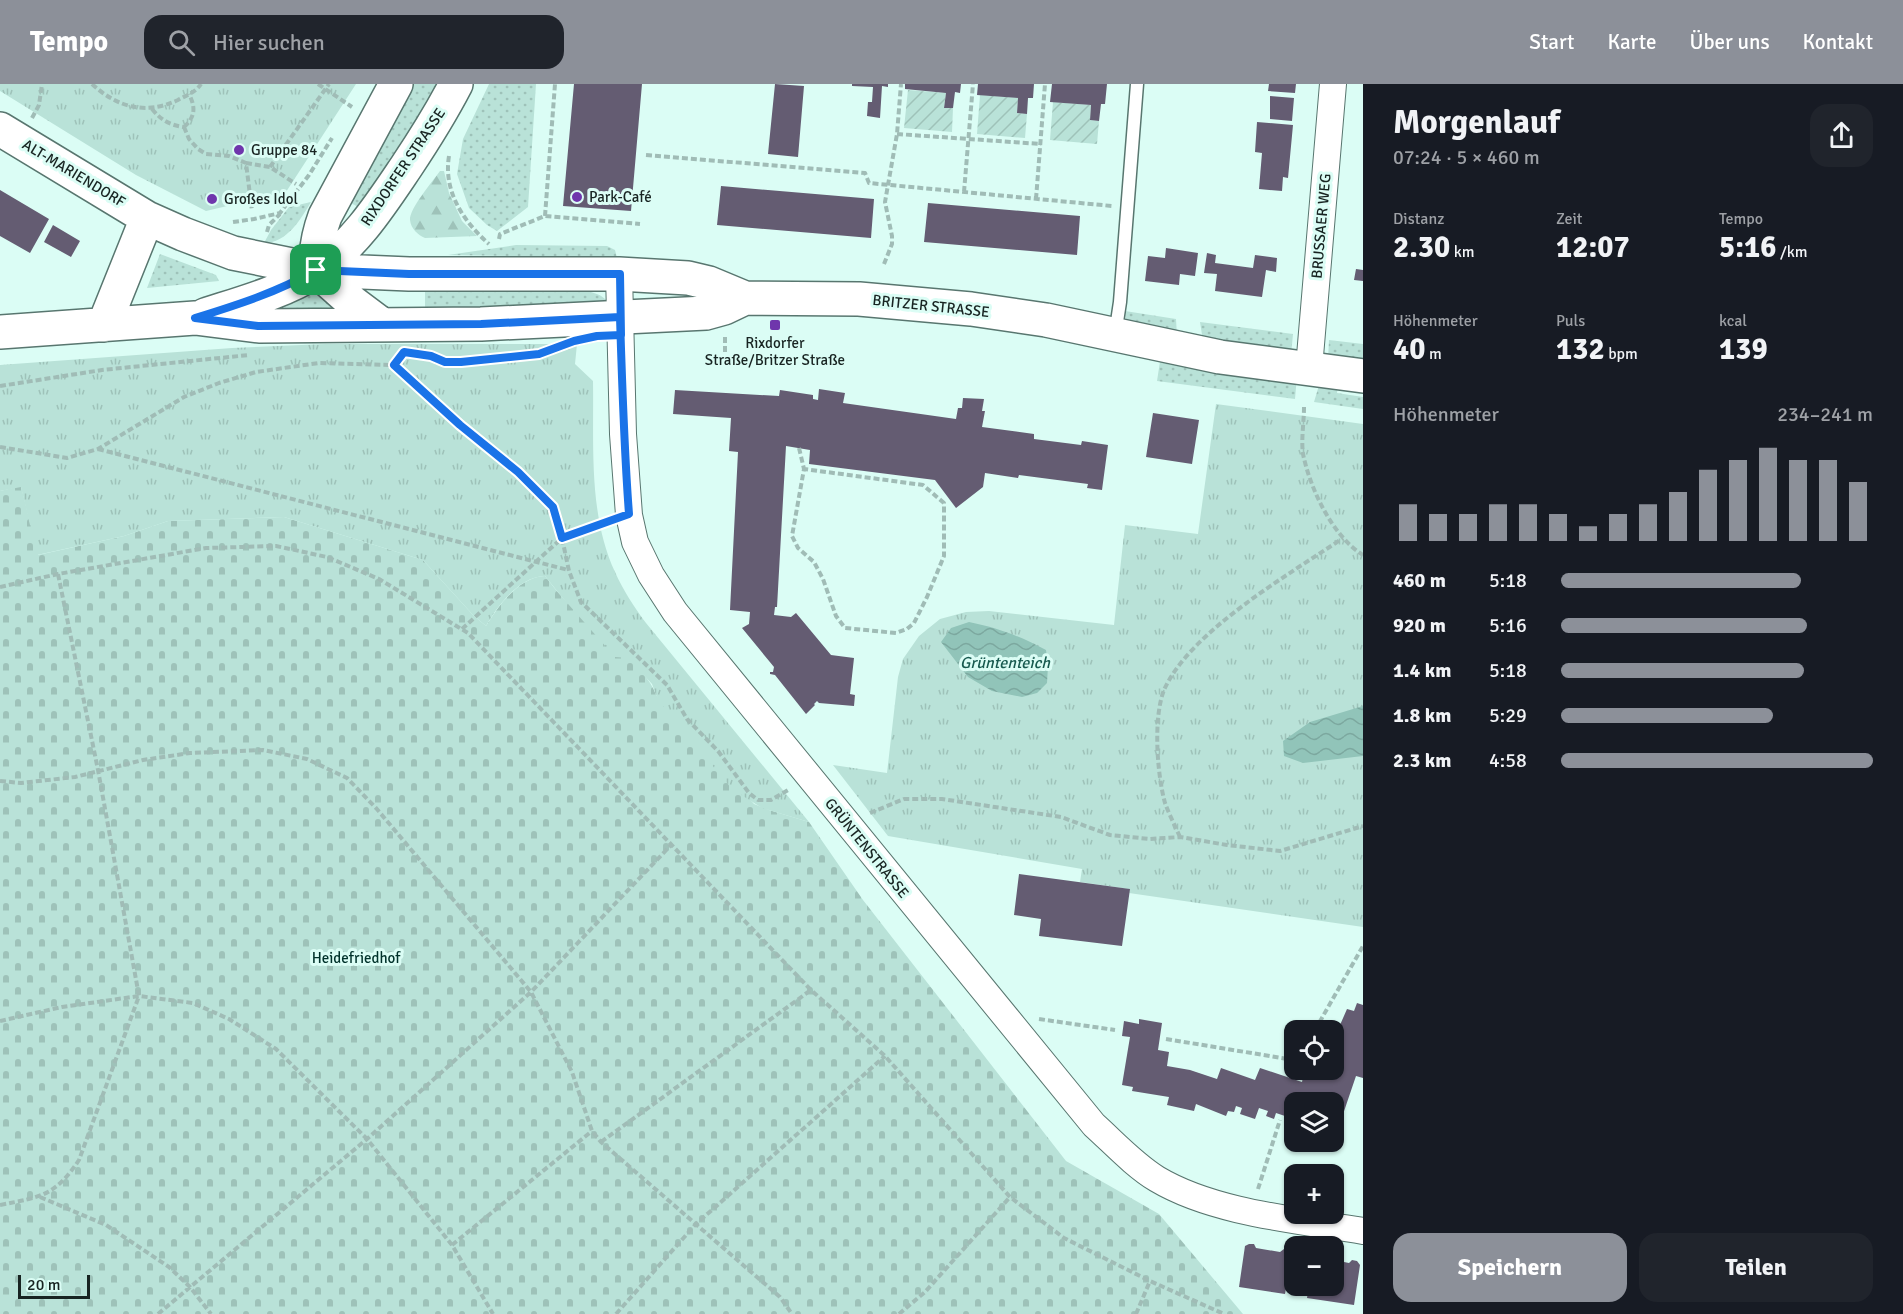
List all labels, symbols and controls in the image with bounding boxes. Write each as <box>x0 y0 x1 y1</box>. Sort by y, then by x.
search box <box>144 15 564 69</box>
text: Tempo <box>30 25 108 59</box>
icon: search <box>165 26 198 59</box>
text: Hier suchen <box>213 29 325 56</box>
text: Start <box>1529 29 1574 55</box>
text: Karte <box>1607 29 1656 55</box>
text: Über uns <box>1689 29 1770 55</box>
text: Kontakt <box>1803 29 1873 55</box>
text: Morgenlauf <box>1393 102 1560 143</box>
button: share <box>1810 104 1873 167</box>
street label: RIXDORFER STRASSE <box>357 105 449 229</box>
street label: ALT-MARIENDORF <box>19 135 129 211</box>
place label: Gruppe 84 <box>251 141 317 159</box>
marker: Gruppe 84 <box>232 143 246 157</box>
text: 07:24 · 5 × 460 m <box>1393 145 1540 170</box>
street label: BRUSSAER WEG <box>1307 173 1335 279</box>
place label: Park-Café <box>589 188 652 206</box>
place label: Großes Idol <box>224 190 298 208</box>
marker: Park-Café <box>570 190 584 204</box>
marker: Großes Idol <box>205 192 219 206</box>
text: Distanz <box>1393 209 1444 229</box>
text: Zeit <box>1556 209 1582 229</box>
text: Tempo <box>1719 209 1763 229</box>
text: 2.30 <box>1393 229 1450 266</box>
text: 12:07 <box>1556 229 1630 266</box>
text: 5:16 <box>1719 229 1776 266</box>
text: km <box>1450 242 1475 262</box>
text: /km <box>1776 242 1808 262</box>
pin <box>290 244 341 295</box>
icon: arrive <box>299 253 332 286</box>
street label: BRITZER STRASSE <box>872 291 990 321</box>
text: Höhenmeter <box>1393 311 1478 331</box>
text: Puls <box>1556 311 1585 331</box>
text: kcal <box>1719 311 1747 331</box>
marker: Rixdorfer Straße/Britzer Straße <box>768 318 782 332</box>
text: 40 <box>1393 331 1425 368</box>
text: 132 <box>1556 331 1605 368</box>
text: 139 <box>1719 331 1768 368</box>
place label: Rixdorfer Straße/Britzer Straße <box>705 334 845 369</box>
text: m <box>1425 344 1442 364</box>
text: bpm <box>1605 344 1638 364</box>
text: Höhenmeter <box>1393 402 1499 427</box>
text: 234–241 m <box>1777 402 1873 427</box>
text: 460 m <box>1393 568 1446 593</box>
text: 5:18 <box>1489 568 1527 593</box>
text: 920 m <box>1393 613 1446 638</box>
text: 5:16 <box>1489 613 1527 638</box>
water label: Grüntenteich <box>960 653 1051 673</box>
text: 1.4 km <box>1393 658 1451 683</box>
text: 5:18 <box>1489 658 1527 683</box>
text: 1.8 km <box>1393 703 1451 728</box>
text: 5:29 <box>1489 703 1527 728</box>
text: 2.3 km <box>1393 748 1451 773</box>
text: 4:58 <box>1489 748 1527 773</box>
street label: GRÜNTENSTRASSE <box>821 794 913 902</box>
park label: Heidefriedhof <box>312 949 401 967</box>
map controls <box>1284 1020 1344 1296</box>
button: locate <box>1284 1020 1344 1080</box>
button: layers <box>1284 1092 1344 1152</box>
button: + <box>1284 1164 1344 1224</box>
button: Speichern <box>1393 1233 1627 1302</box>
button: Teilen <box>1639 1233 1873 1302</box>
button: − <box>1284 1236 1344 1296</box>
scale bar <box>18 1272 90 1300</box>
text: 20 m <box>27 1275 61 1295</box>

